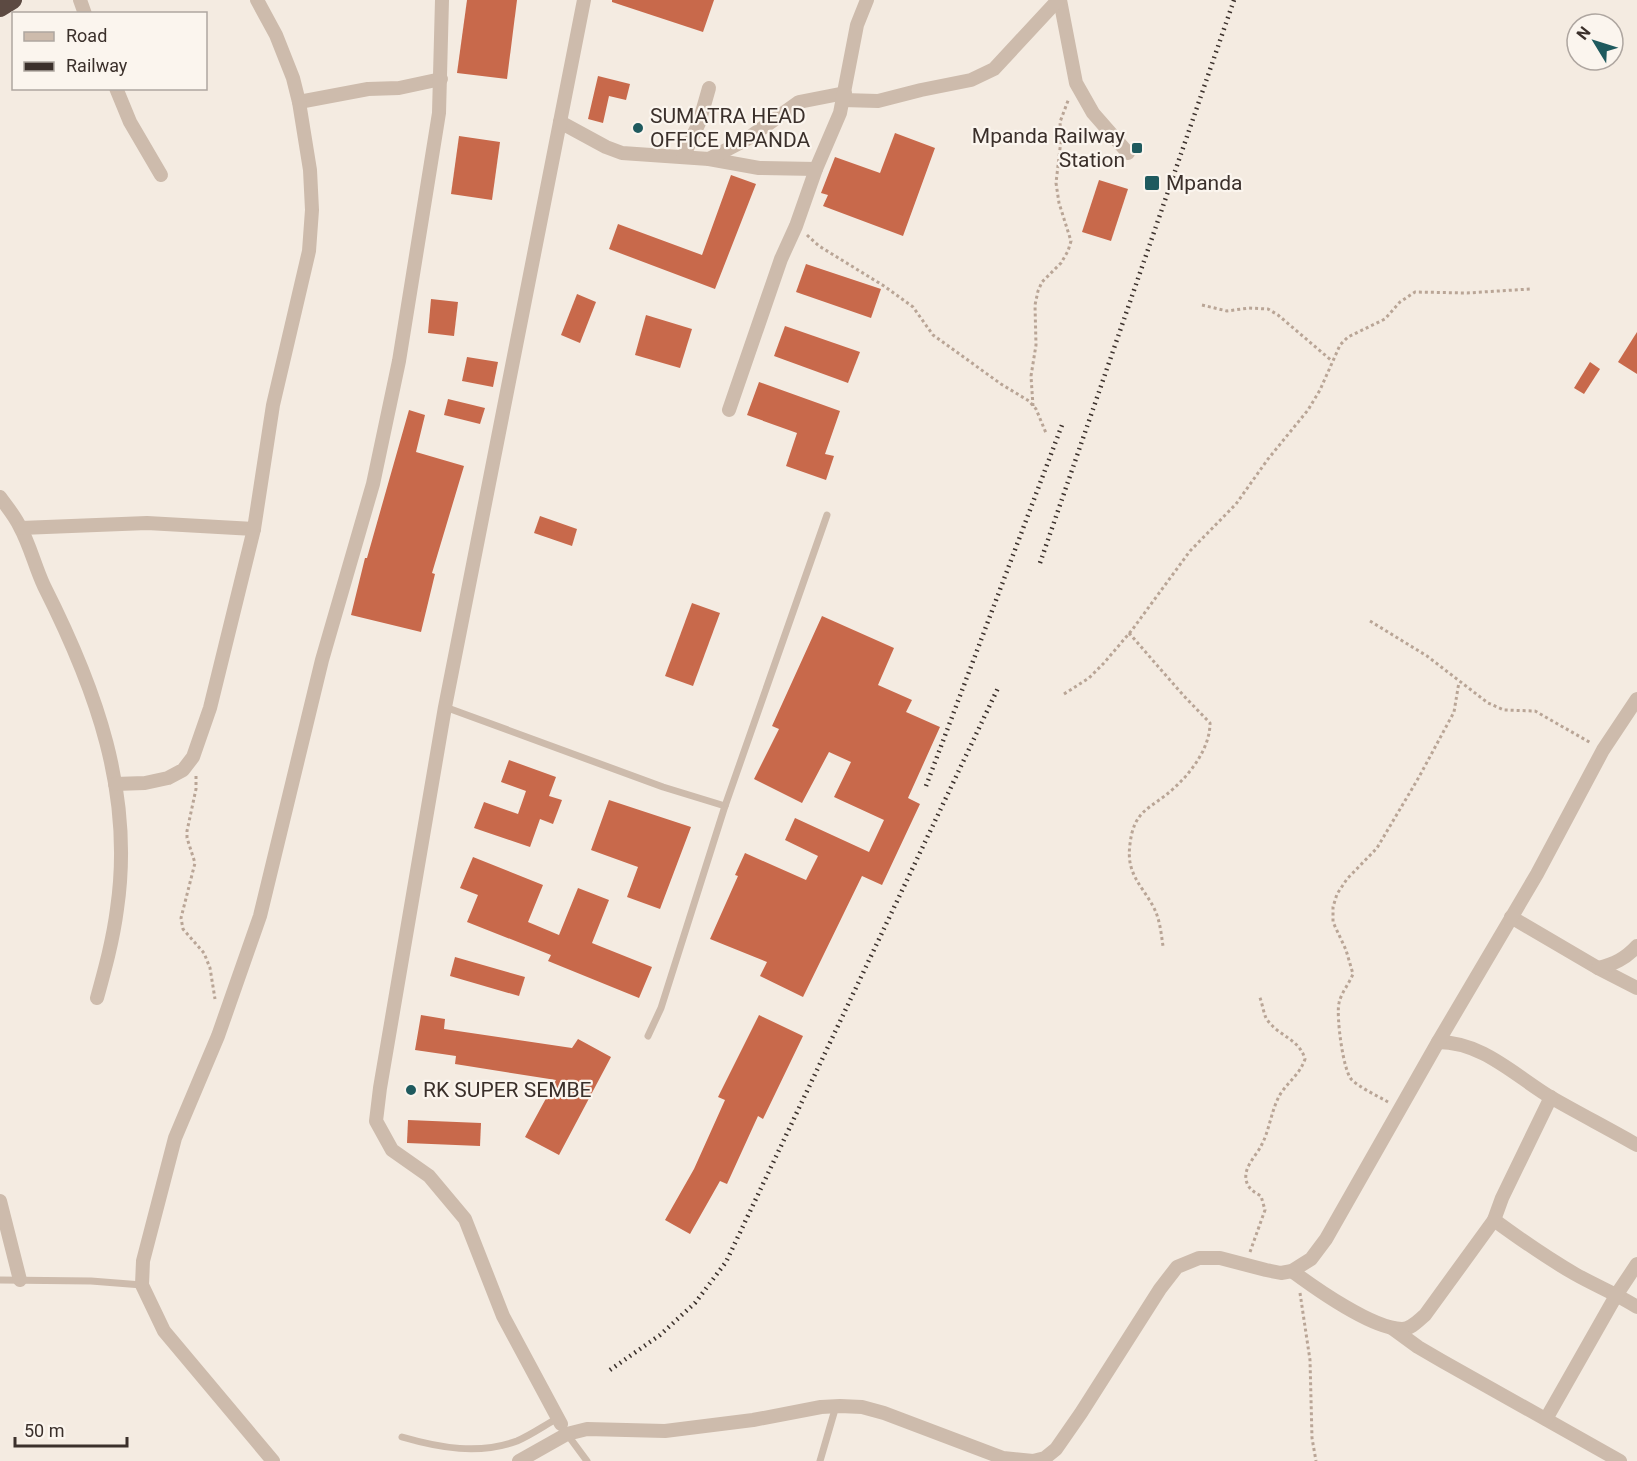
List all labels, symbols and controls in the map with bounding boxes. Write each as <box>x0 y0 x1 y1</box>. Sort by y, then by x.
legend <box>12 12 207 90</box>
north arrow <box>1565 12 1625 72</box>
text: N <box>1573 23 1595 43</box>
text: Road <box>66 25 107 46</box>
text: Railway <box>66 55 128 76</box>
place label: SUMATRA HEAD OFFICE MPANDA <box>650 104 811 152</box>
marker: SUMATRA HEAD OFFICE MPANDA <box>631 121 645 135</box>
place label: Mpanda Railway Station <box>972 124 1125 172</box>
marker: Mpanda Railway Station <box>1130 141 1144 155</box>
place label: Mpanda <box>1166 171 1242 195</box>
marker: Mpanda <box>1143 174 1161 192</box>
place label: RK SUPER SEMBE <box>423 1078 592 1102</box>
marker: RK SUPER SEMBE <box>404 1083 418 1097</box>
scale bar <box>15 1410 128 1448</box>
text: 50 m <box>24 1420 64 1441</box>

